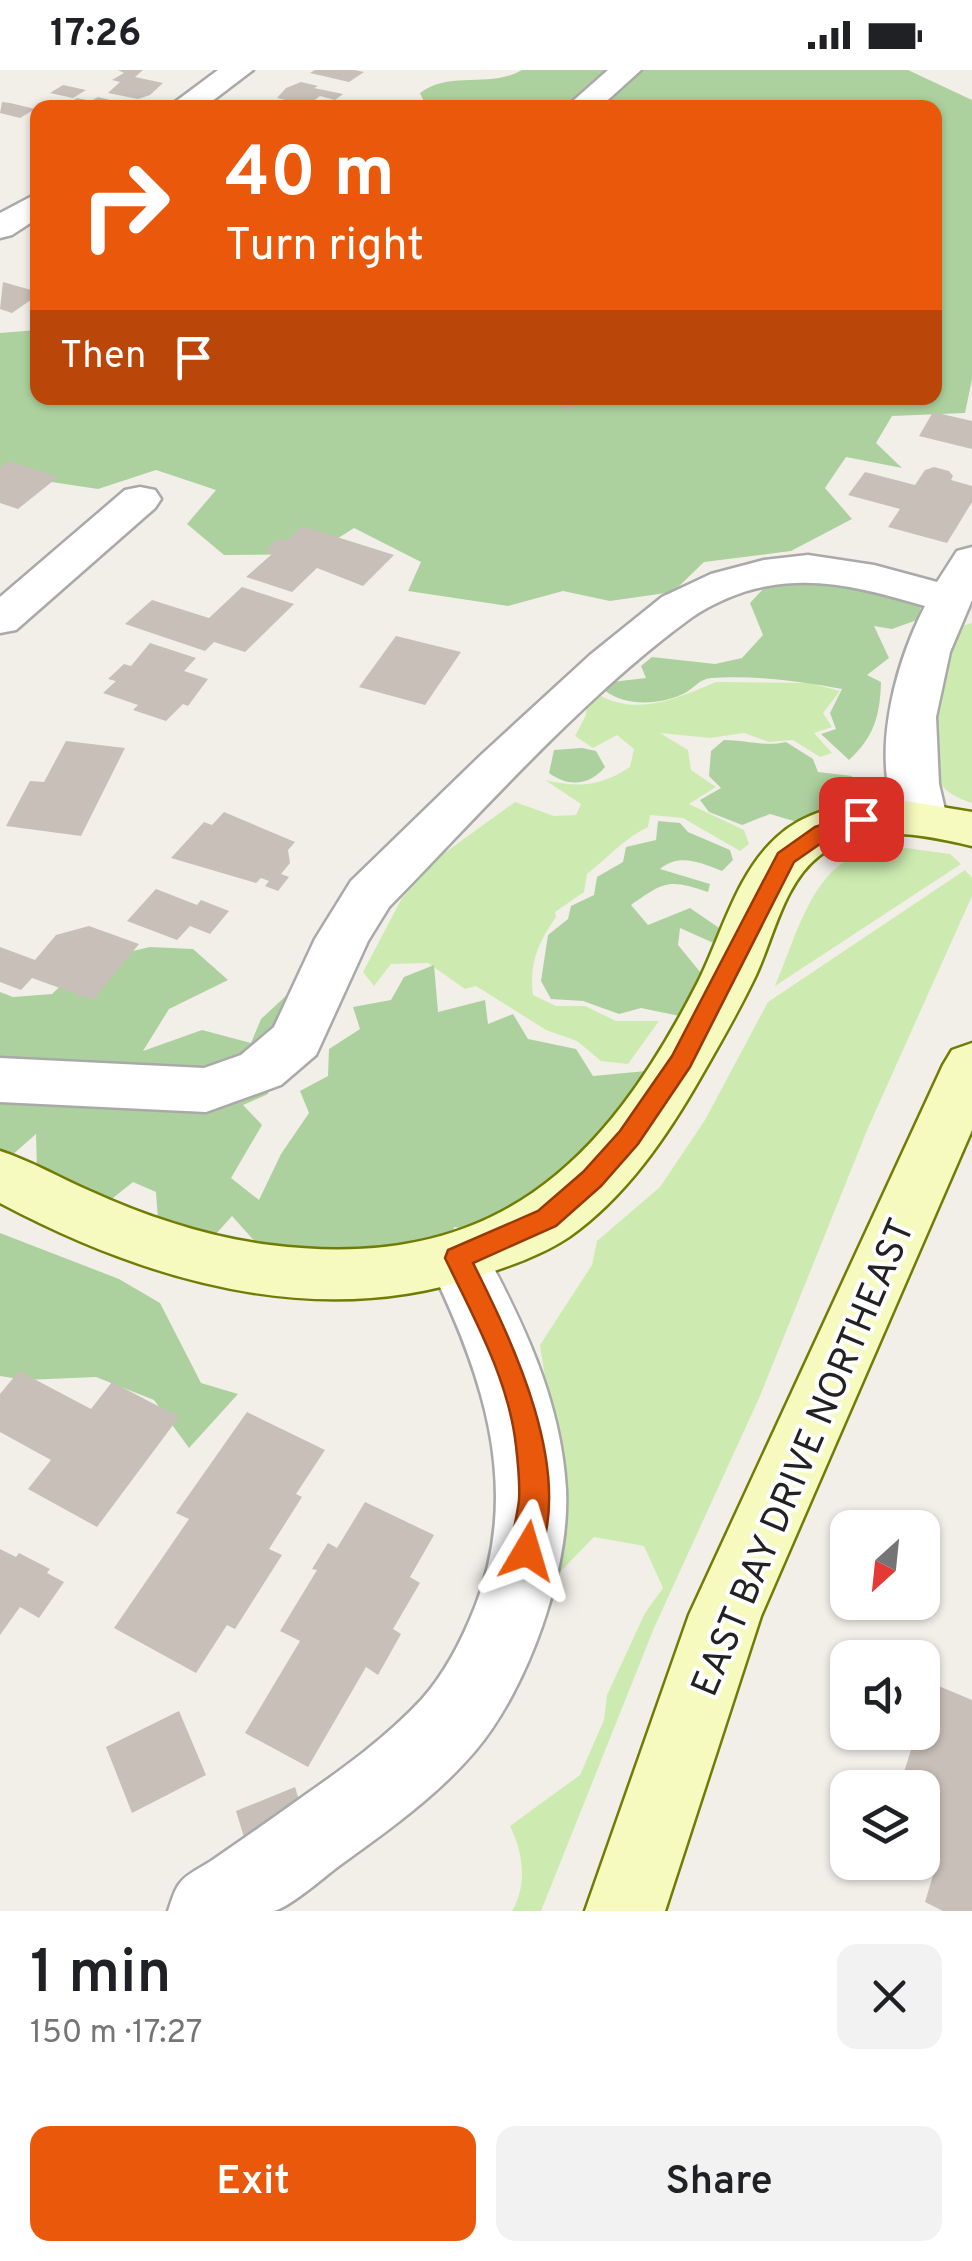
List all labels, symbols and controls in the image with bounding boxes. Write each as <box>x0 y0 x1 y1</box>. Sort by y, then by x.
text: 17:26 <box>50 11 141 60</box>
text: 40 m <box>225 132 395 221</box>
icon: right <box>60 140 190 270</box>
text: Turn right <box>225 219 424 276</box>
icon: arrive <box>166 330 221 385</box>
text: Then <box>60 333 146 382</box>
pin <box>819 777 904 862</box>
icon: arrive <box>834 792 889 847</box>
street label: EAST BAY DRIVE NORTHEAST <box>682 1212 928 1705</box>
position arrow <box>475 1499 579 1603</box>
north arrow <box>830 1510 940 1620</box>
map controls <box>830 1510 940 1880</box>
button: sound <box>830 1640 940 1750</box>
button: layers <box>830 1770 940 1880</box>
text: 1 min <box>30 1938 171 2014</box>
button: close <box>837 1944 942 2049</box>
text: 150 m · 17:27 <box>30 2014 202 2054</box>
button: Exit <box>30 2126 476 2241</box>
button: Share <box>496 2126 942 2241</box>

